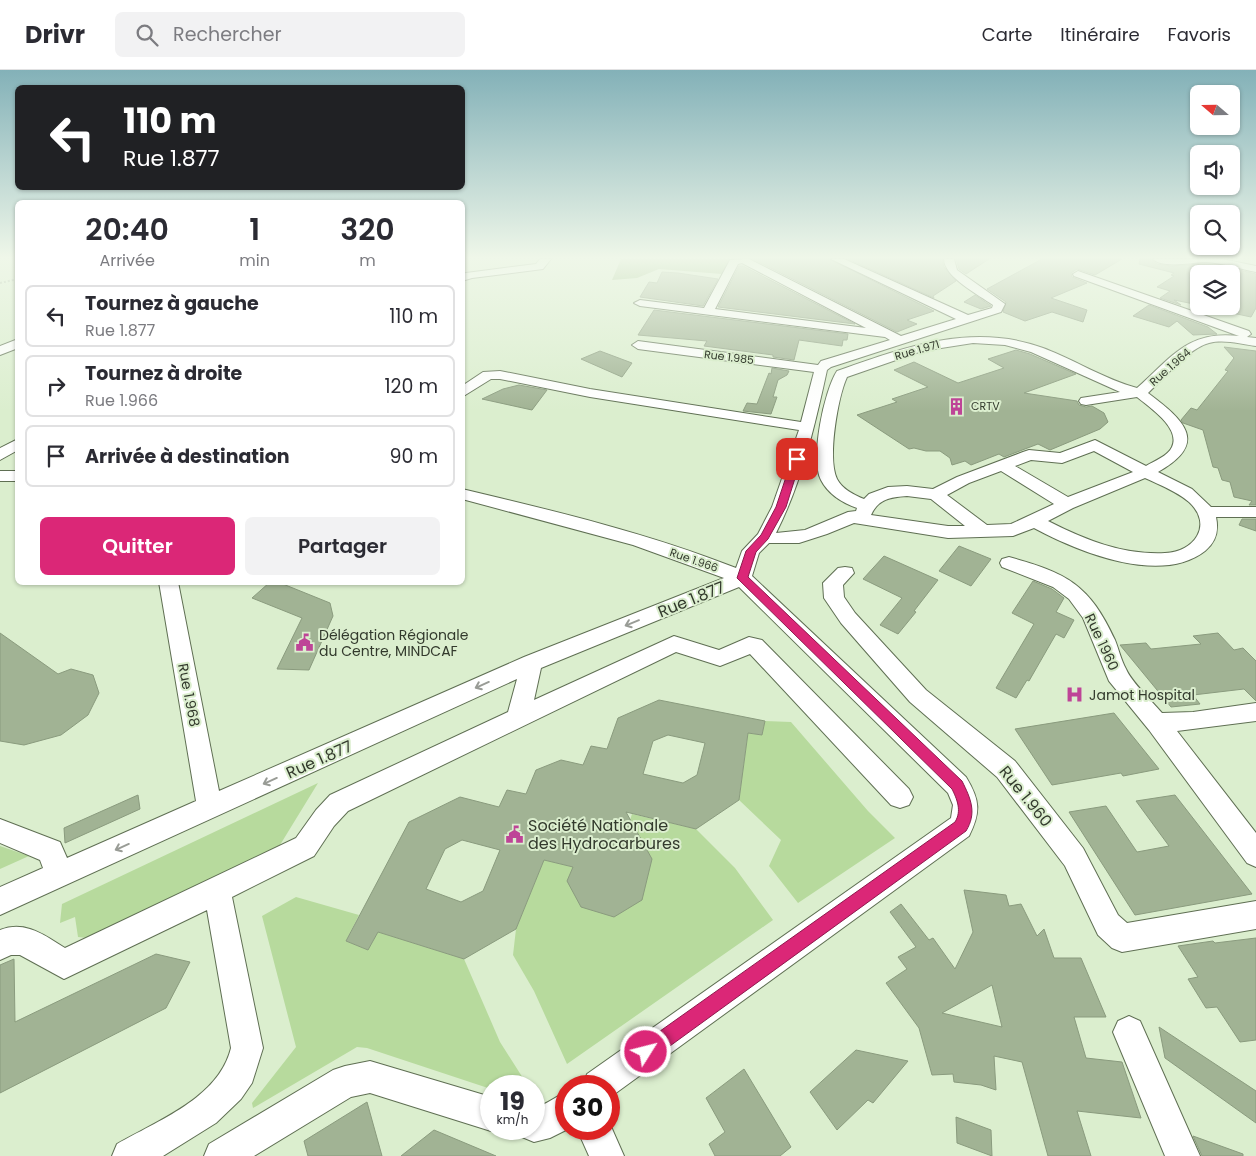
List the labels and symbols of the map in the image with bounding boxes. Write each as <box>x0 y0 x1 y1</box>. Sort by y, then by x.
north arrow <box>1190 85 1240 135</box>
street label: Rue 1.971 <box>893 336 941 364</box>
street label: Rue 1.964 <box>1146 344 1194 389</box>
street label: Rue 1.985 <box>703 346 755 368</box>
building icon: CRTV <box>947 396 967 416</box>
place label: CRTV <box>971 398 1000 414</box>
pin <box>776 438 818 480</box>
street label: Rue 1.966 <box>668 544 720 576</box>
street label: Rue 1.877 <box>654 576 728 623</box>
street label: Rue 1960 <box>1080 610 1124 674</box>
one-way arrow <box>625 618 640 628</box>
place label: Délégation Régionale du Centre, MINDCAF <box>319 625 469 661</box>
public building icon: Délégation Régionale du Centre, MINDCAF <box>295 633 315 653</box>
street label: Rue 1.968 <box>173 662 205 728</box>
one-way arrow <box>475 681 490 690</box>
hospital icon: Jamot Hospital <box>1065 685 1085 705</box>
place label: Jamot Hospital <box>1089 685 1195 705</box>
street label: Rue 1.877 <box>282 735 356 784</box>
street label: Rue 1.960 <box>994 761 1057 832</box>
one-way arrow <box>263 777 278 786</box>
place label: Société Nationale des Hydrocarbures <box>528 814 680 855</box>
public building icon: Société Nationale des Hydrocarbures <box>504 824 524 844</box>
one-way arrow <box>115 843 130 853</box>
position arrow <box>619 1025 671 1077</box>
speed limit sign: 30 <box>555 1075 620 1140</box>

